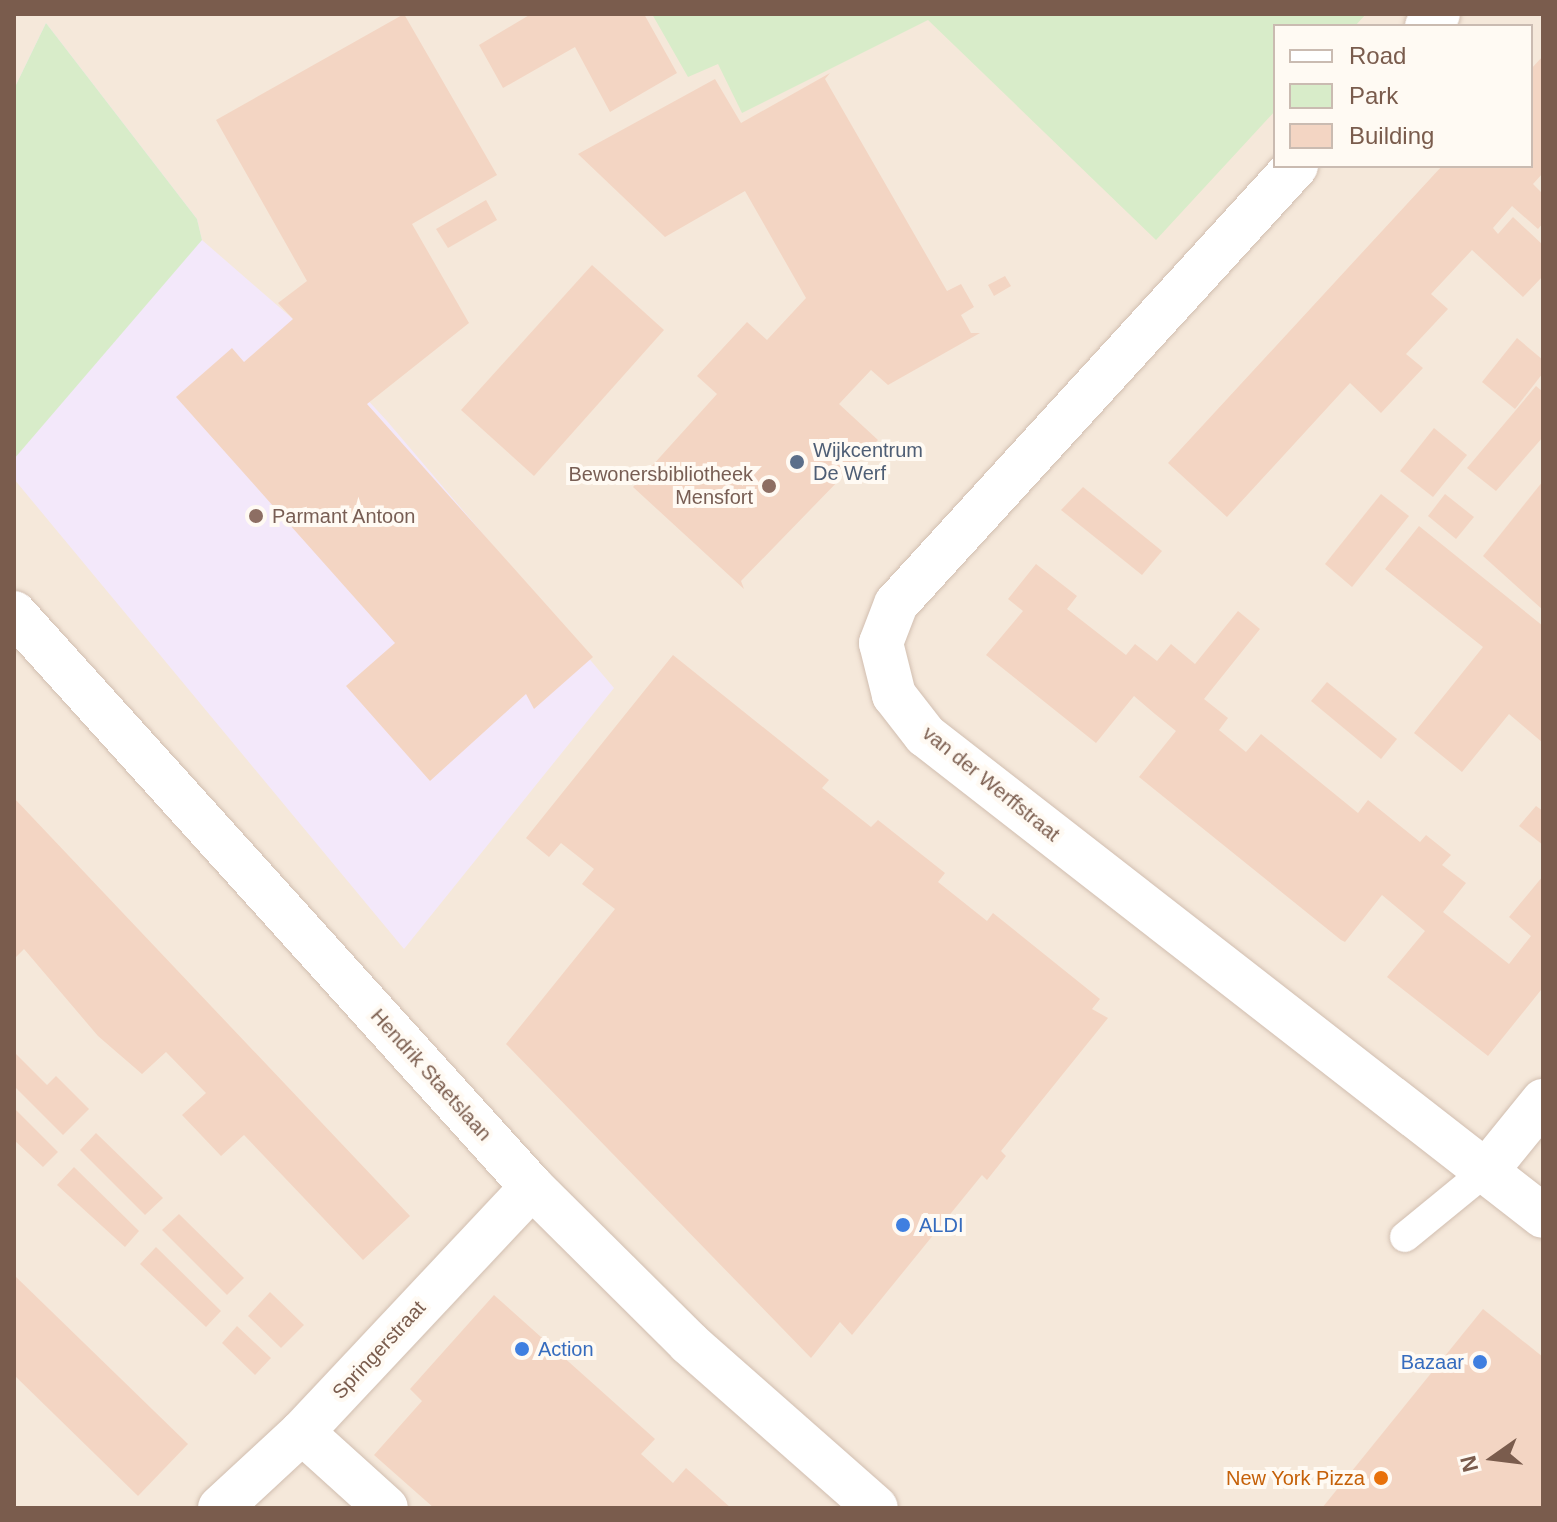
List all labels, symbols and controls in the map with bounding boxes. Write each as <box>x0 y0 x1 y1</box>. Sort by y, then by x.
legend <box>1273 24 1533 168</box>
text: Road <box>1349 42 1406 69</box>
text: Park <box>1349 82 1398 109</box>
text: Building <box>1349 122 1434 149</box>
place label: Wijkcentrum De Werf <box>813 438 923 485</box>
marker: Wijkcentrum De Werf <box>788 453 806 471</box>
place label: Bewonersbibliotheek Mensfort <box>568 462 753 509</box>
marker: Bewonersbibliotheek Mensfort <box>760 477 778 495</box>
place label: Parmant Antoon <box>272 504 417 528</box>
marker: Parmant Antoon <box>247 507 265 525</box>
street label: van der Werffstraat <box>918 721 1064 847</box>
street label: Hendrik Staetslaan <box>366 1004 496 1146</box>
place label: ALDI <box>919 1213 963 1237</box>
marker: ALDI <box>894 1216 912 1234</box>
street label: Springerstraat <box>327 1296 431 1404</box>
place label: Action <box>538 1337 594 1361</box>
marker: Action <box>513 1340 531 1358</box>
place label: Bazaar <box>1401 1350 1464 1374</box>
marker: Bazaar <box>1471 1353 1489 1371</box>
north arrow <box>1453 1418 1533 1498</box>
text: N <box>1455 1453 1483 1475</box>
place label: New York Pizza <box>1226 1466 1365 1490</box>
marker: New York Pizza <box>1372 1469 1390 1487</box>

